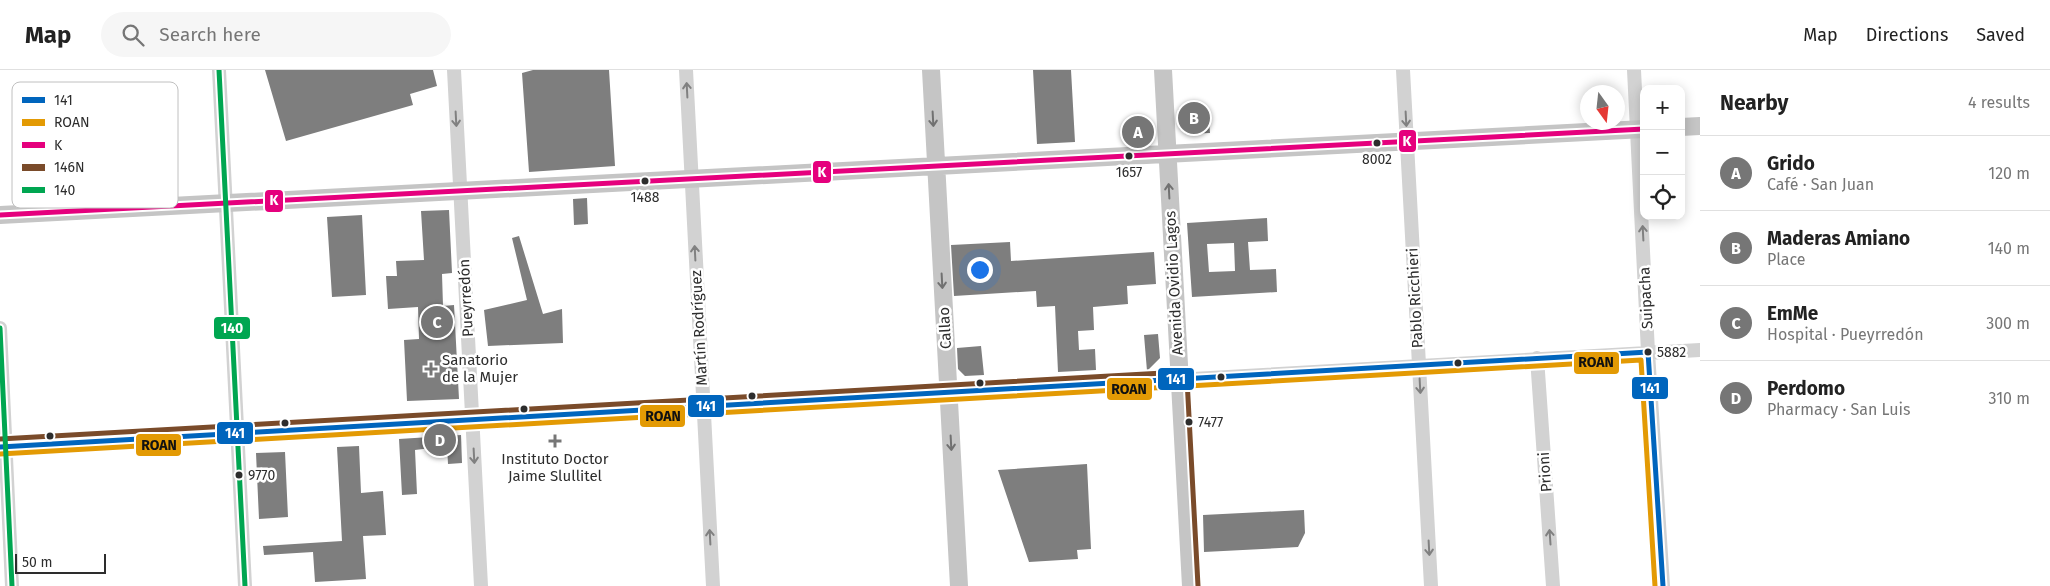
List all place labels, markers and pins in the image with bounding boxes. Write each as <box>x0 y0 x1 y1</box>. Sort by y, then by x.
pin: B <box>1178 99 1210 137</box>
pin: A <box>1122 113 1154 151</box>
marker: 8002 <box>1372 138 1382 148</box>
marker: 1657 <box>1124 151 1134 161</box>
place label: 8002 <box>1362 151 1392 168</box>
place label: 1657 <box>1116 164 1142 181</box>
marker: 1488 <box>640 176 650 186</box>
place label: 1488 <box>631 189 660 206</box>
pin: C <box>421 303 453 341</box>
place label: 5882 <box>1657 344 1686 361</box>
marker: 5882 <box>1643 347 1653 357</box>
place label: Sanatorio de la Mujer <box>442 351 518 386</box>
unlabelled marker <box>1453 358 1463 368</box>
marker: Sanatorio de la Mujer <box>424 362 438 376</box>
unlabelled marker <box>1216 372 1226 382</box>
unlabelled marker <box>975 378 985 388</box>
unlabelled marker <box>747 391 757 401</box>
unlabelled marker <box>519 404 529 414</box>
place label: 7477 <box>1198 414 1223 431</box>
marker: 7477 <box>1184 417 1194 427</box>
unlabelled marker <box>280 418 290 428</box>
pin: D <box>424 421 456 459</box>
unlabelled marker <box>45 431 55 441</box>
marker: Instituto Doctor Jaime Slullitel <box>548 434 562 448</box>
place label: Instituto Doctor Jaime Slullitel <box>501 450 609 485</box>
place label: 9770 <box>248 467 275 484</box>
marker: 9770 <box>234 470 244 480</box>

